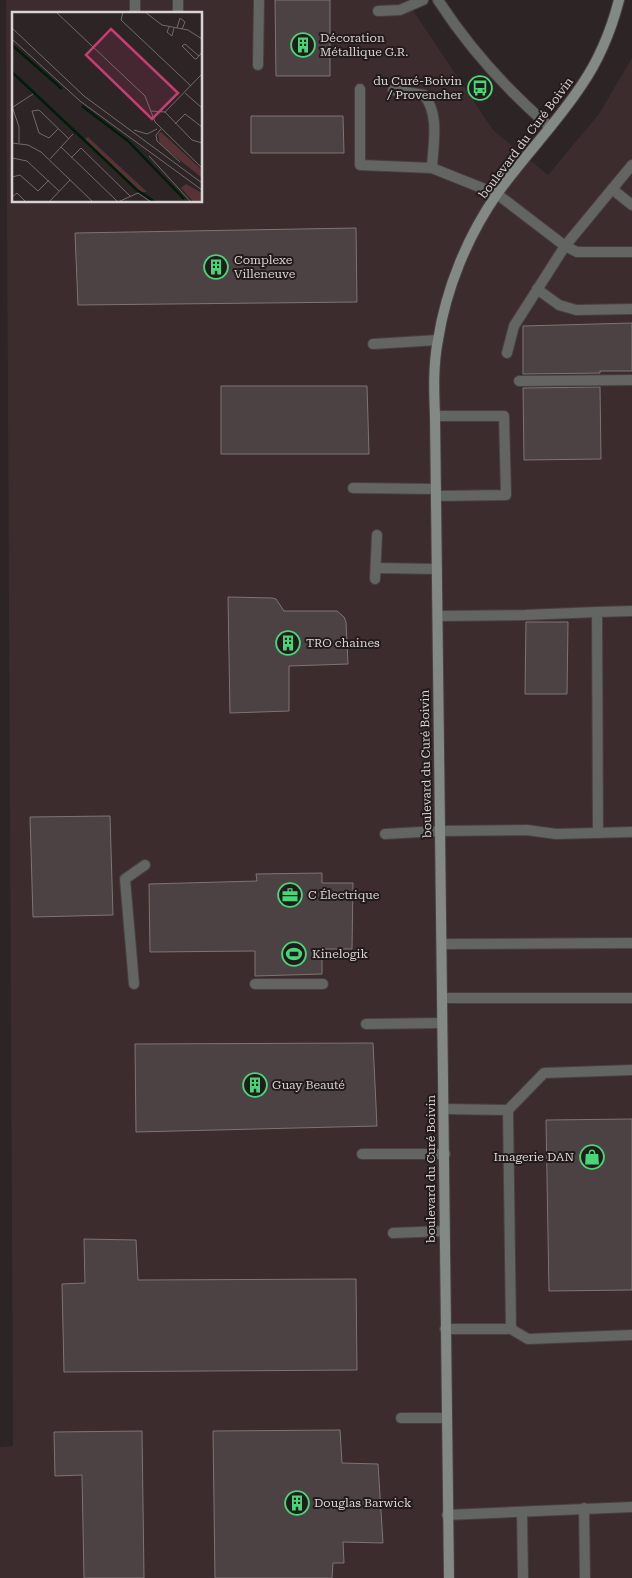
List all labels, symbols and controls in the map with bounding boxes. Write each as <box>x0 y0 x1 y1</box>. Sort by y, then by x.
inset map <box>12 12 202 202</box>
place label: Décoration Métallique G.R. <box>320 31 408 59</box>
building icon: Décoration Métallique G.R. <box>290 32 316 58</box>
place label: du Curé-Boivin / Provencher <box>373 74 462 102</box>
street label: boulevard du Curé Boivin <box>476 74 576 201</box>
bus stop icon: du Curé-Boivin / Provencher <box>467 75 493 101</box>
place label: Complexe Villeneuve <box>234 253 296 281</box>
building icon: Complexe Villeneuve <box>203 254 229 280</box>
building icon: TRO chaines <box>275 630 301 656</box>
place label: TRO chaines <box>306 636 380 650</box>
street label: boulevard du Curé Boivin <box>418 690 434 838</box>
office icon: C Électrique <box>277 882 303 908</box>
place label: C Électrique <box>308 888 380 902</box>
sports icon: Kinelogik <box>281 941 307 967</box>
place label: Kinelogik <box>312 947 368 961</box>
building icon: Guay Beauté <box>242 1072 268 1098</box>
place label: Guay Beauté <box>272 1078 345 1092</box>
street label: boulevard du Curé Boivin <box>424 1095 438 1243</box>
shop icon: Imagerie DAN <box>579 1144 605 1170</box>
place label: Imagerie DAN <box>494 1150 574 1164</box>
building icon: Douglas Barwick <box>284 1490 310 1516</box>
place label: Douglas Barwick <box>314 1496 412 1510</box>

